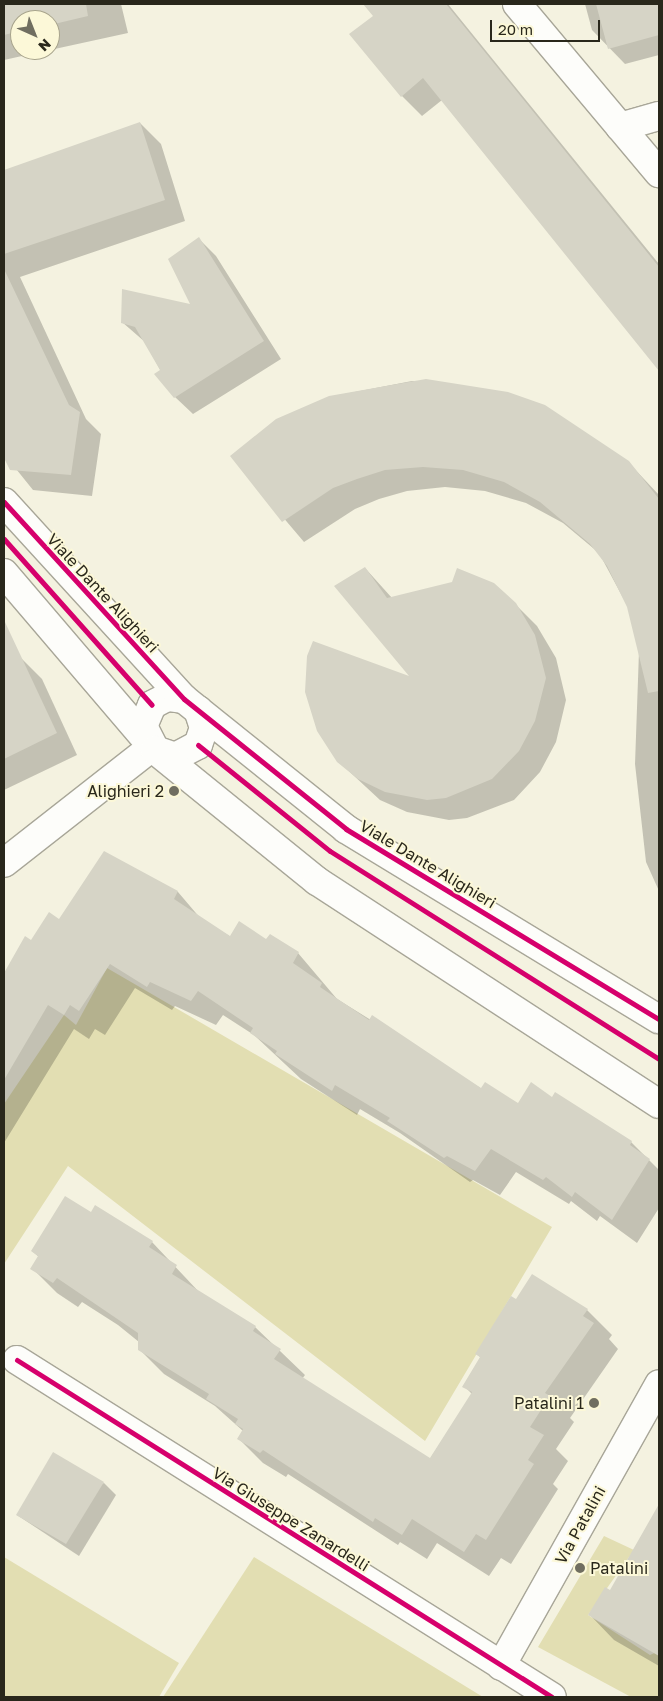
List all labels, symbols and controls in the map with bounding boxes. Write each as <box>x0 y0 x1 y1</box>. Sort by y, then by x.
north arrow <box>10 10 60 60</box>
scale bar <box>493 10 603 42</box>
text: 20 m <box>498 20 533 38</box>
text: N <box>35 36 55 55</box>
street label: Viale Dante Alighieri <box>43 530 163 656</box>
place label: Alighieri 2 <box>87 781 164 801</box>
marker: Alighieri 2 <box>168 785 180 797</box>
street label: Viale Dante Alighieri <box>356 816 500 912</box>
place label: Patalini 1 <box>514 1393 584 1413</box>
marker: Patalini 1 <box>588 1397 600 1409</box>
street label: Via Giuseppe Zanardelli <box>209 1463 373 1575</box>
street label: Via Patalini <box>551 1483 609 1567</box>
place label: Patalini <box>590 1558 648 1578</box>
marker: Patalini <box>574 1562 586 1574</box>

